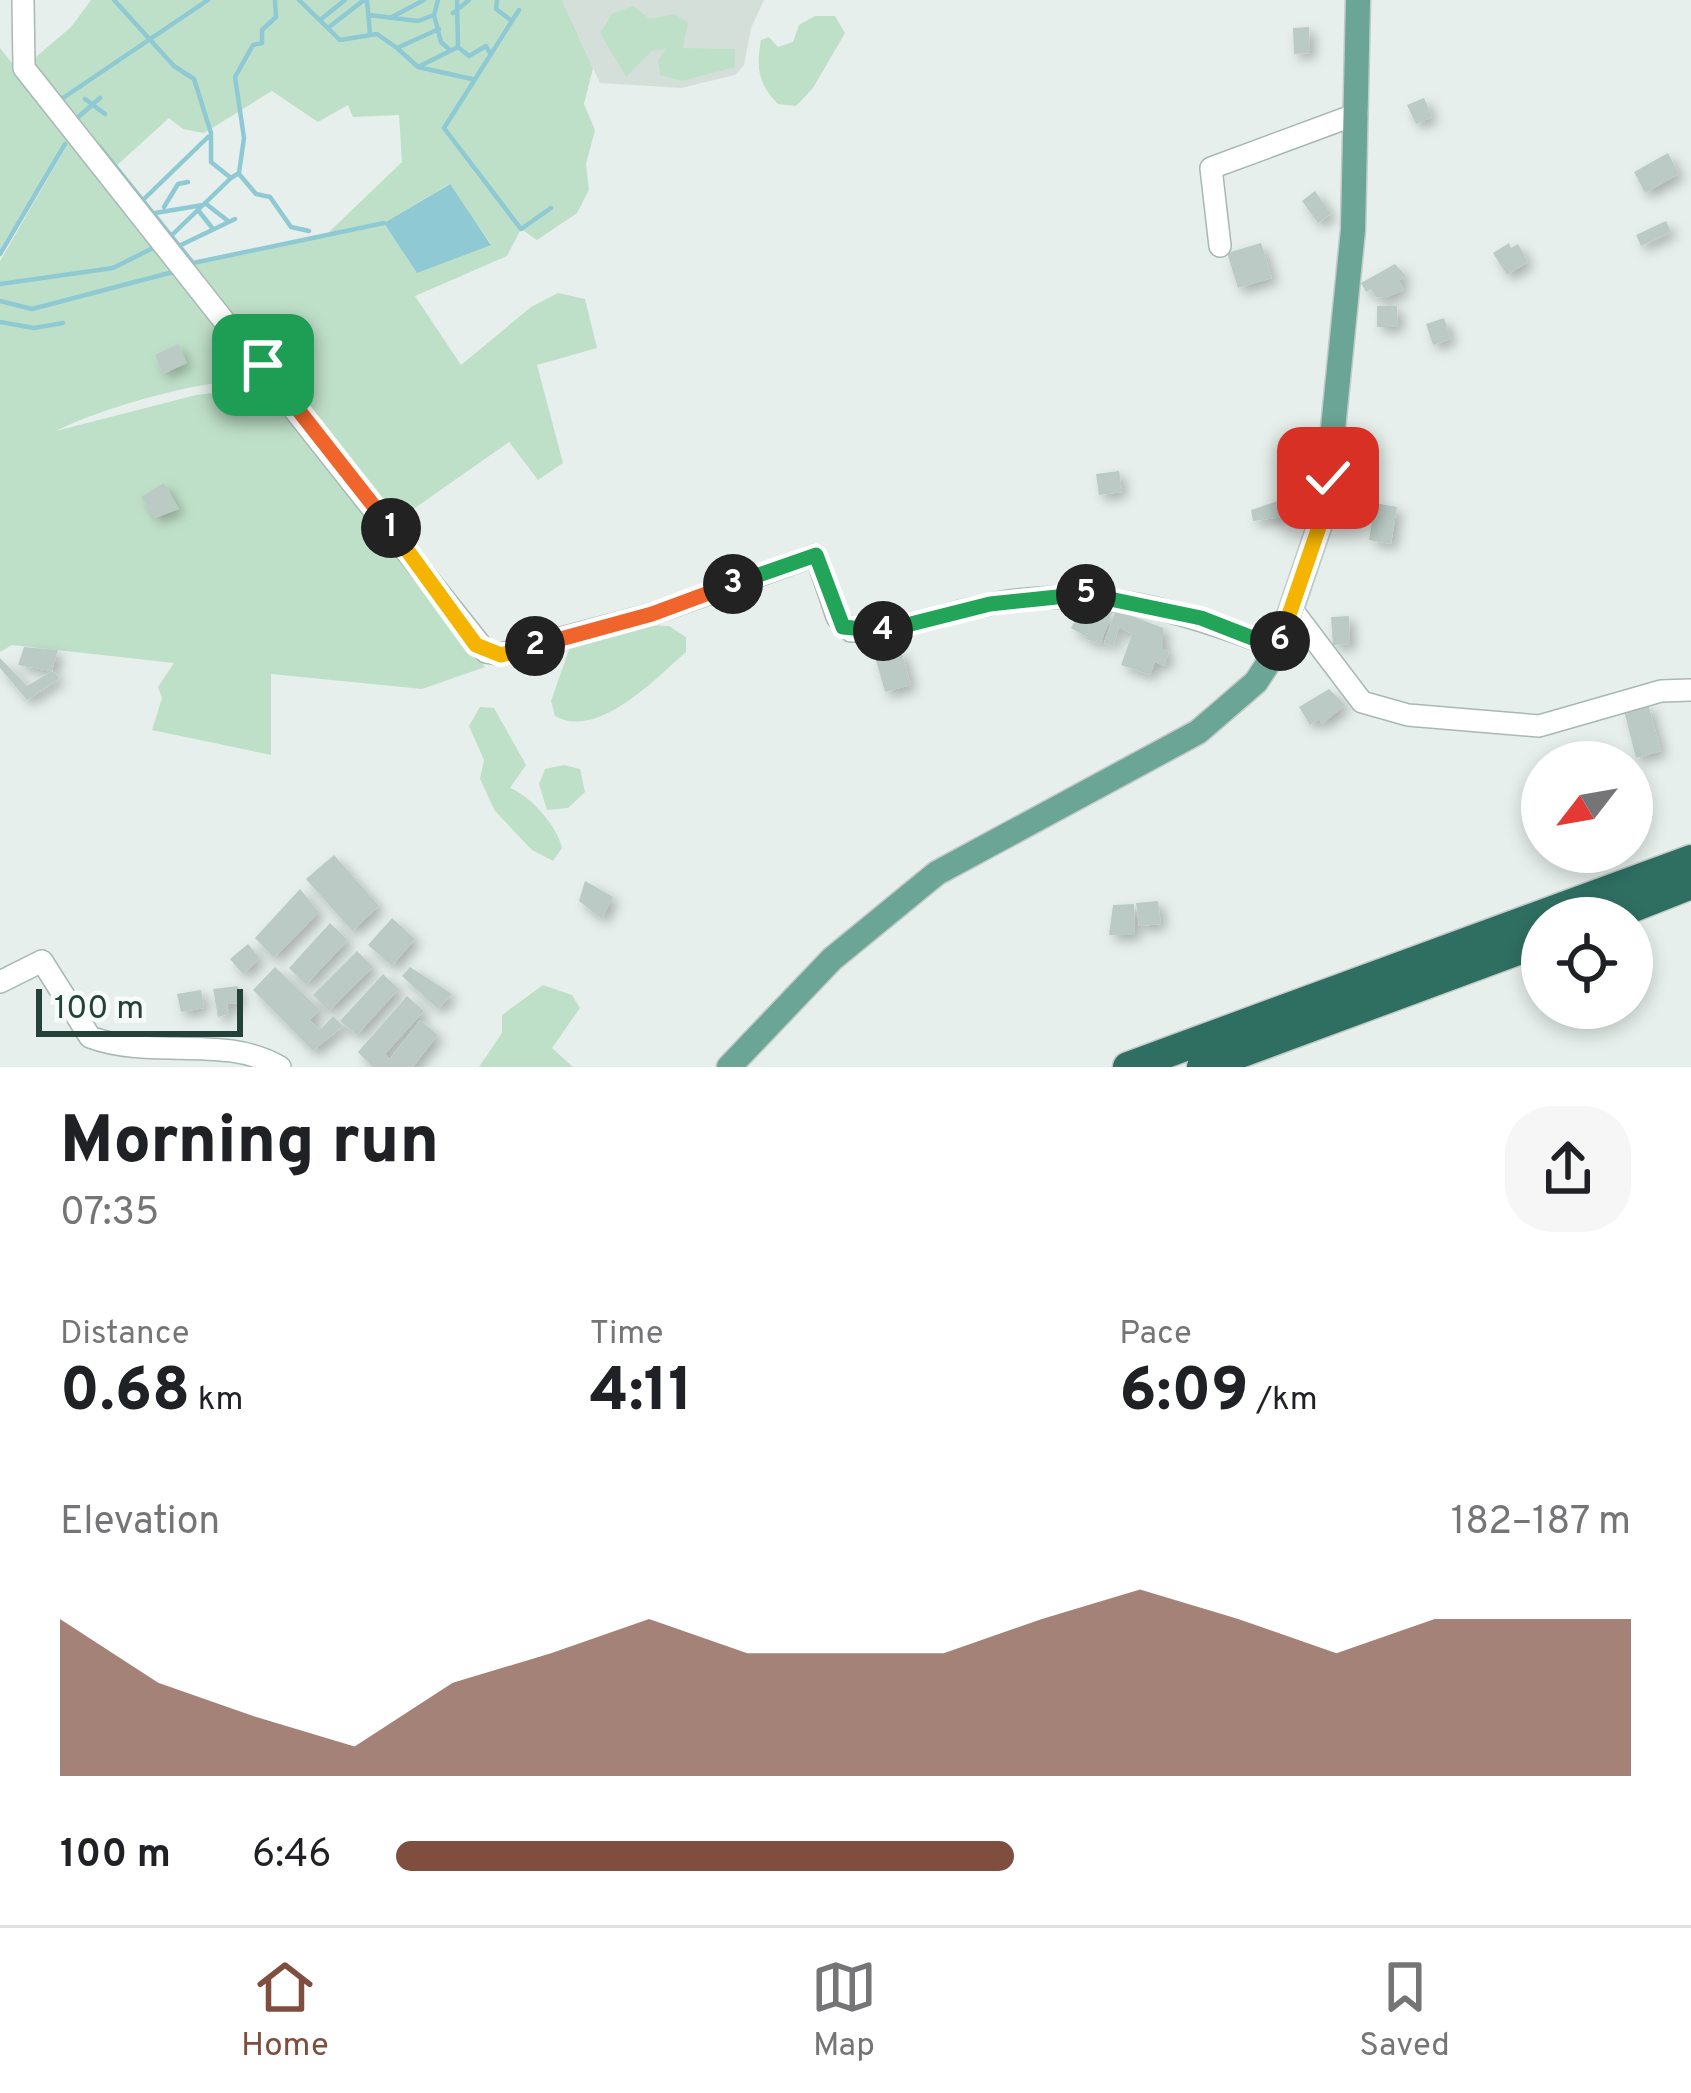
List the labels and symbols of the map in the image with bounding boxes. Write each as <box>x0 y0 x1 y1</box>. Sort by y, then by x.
pin <box>212 314 314 416</box>
pin <box>1277 427 1379 529</box>
pin: 1 <box>361 498 421 558</box>
pin: 3 <box>703 554 763 614</box>
pin: 5 <box>1056 564 1116 624</box>
pin: 4 <box>853 601 913 661</box>
pin: 6 <box>1250 611 1310 671</box>
pin: 2 <box>505 616 565 676</box>
north arrow <box>1521 741 1653 873</box>
scale bar <box>36 983 243 1036</box>

